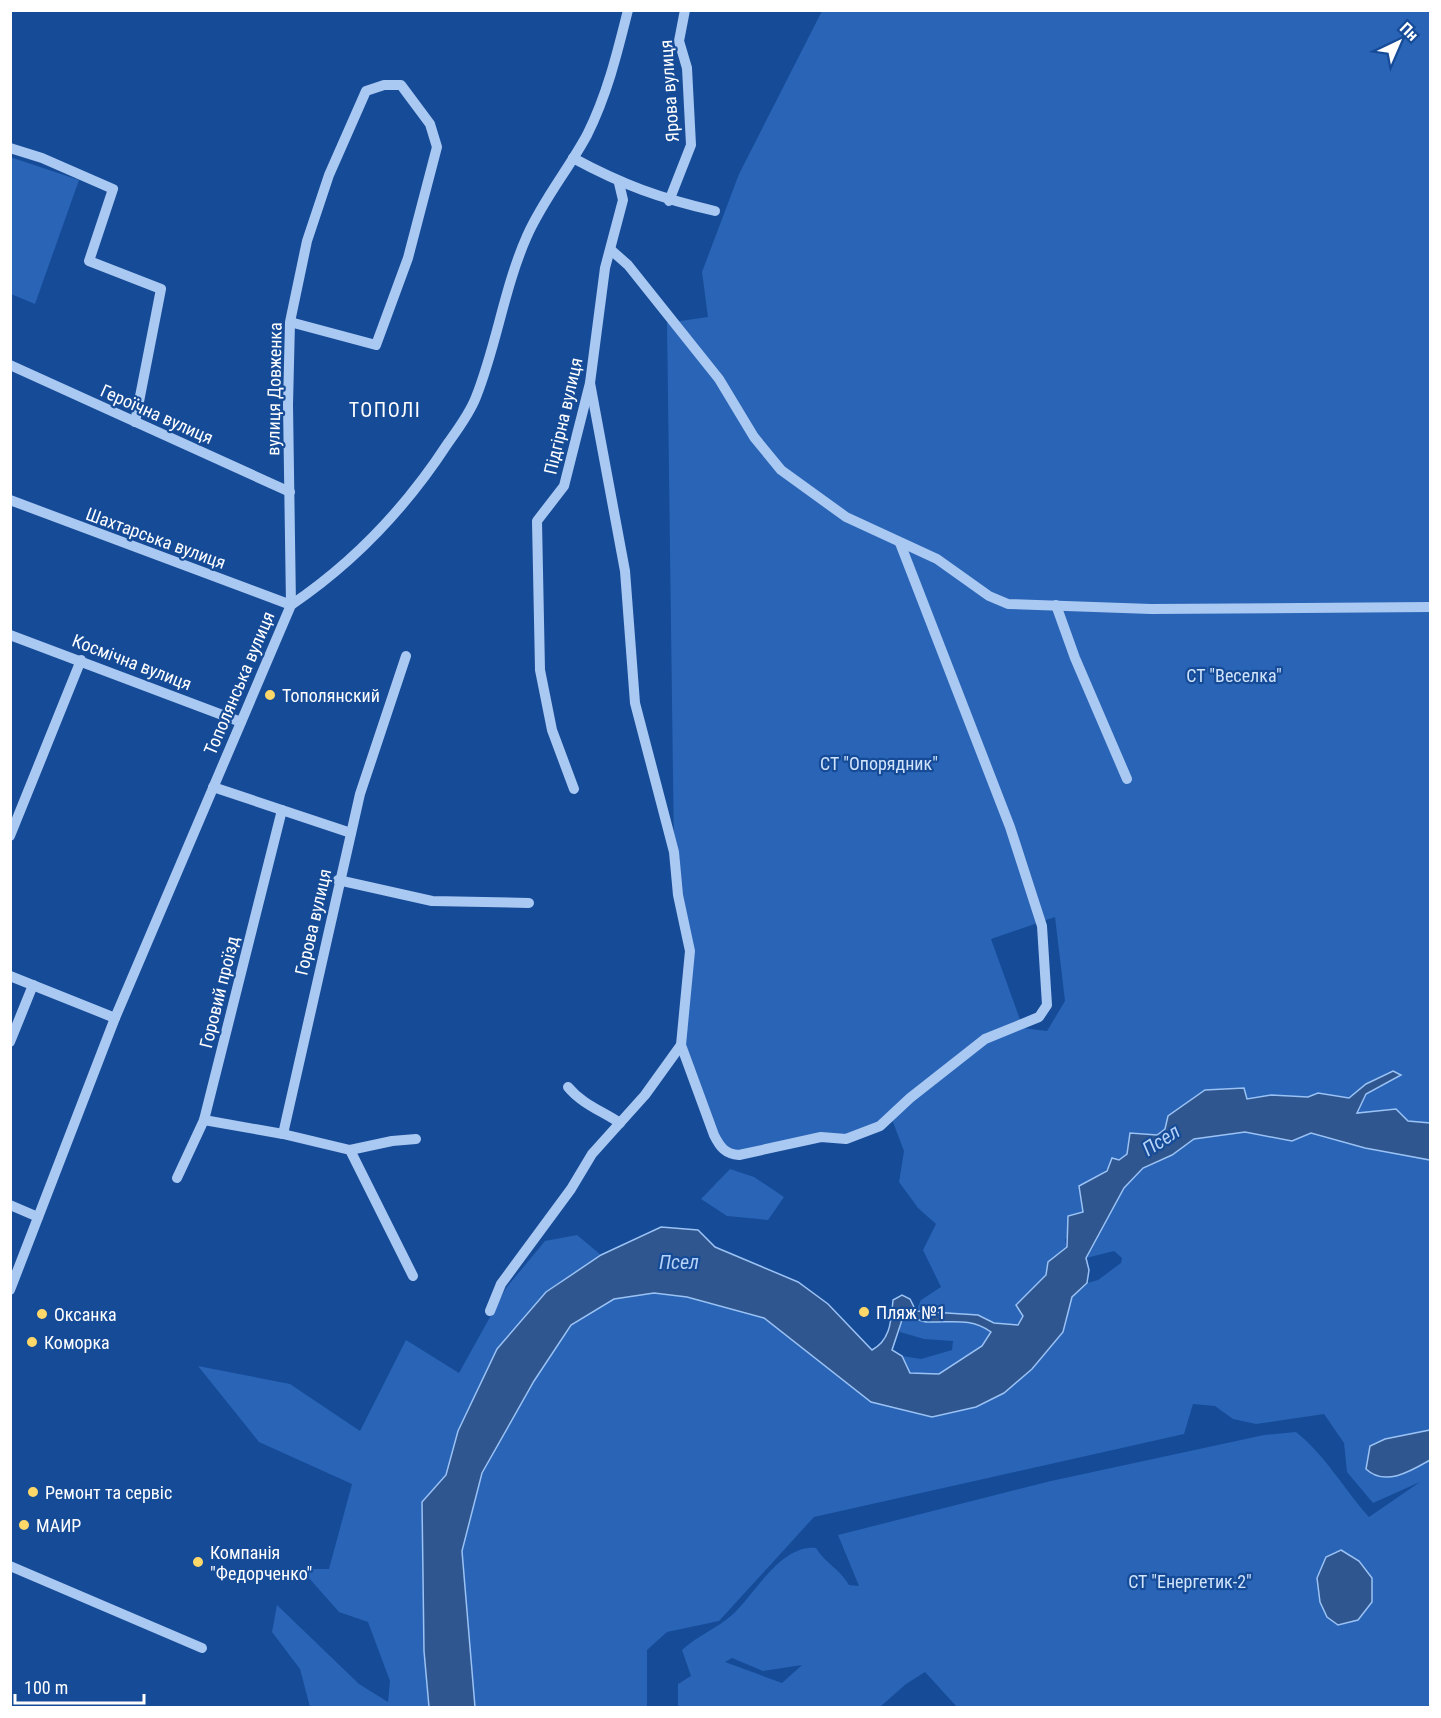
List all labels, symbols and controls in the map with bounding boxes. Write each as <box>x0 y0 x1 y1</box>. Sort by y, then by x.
north arrow <box>1369 12 1429 72</box>
text: Пн <box>1396 19 1422 45</box>
street label: Ярова вулиця <box>655 39 683 143</box>
street label: вулиця Довженка <box>262 322 286 456</box>
street label: Підгірна вулиця <box>539 356 587 476</box>
street label: Героїчна вулиця <box>97 380 217 448</box>
district label: ТОПОЛІ <box>349 398 421 422</box>
street label: Шахтарська вулиця <box>83 503 229 573</box>
street label: Тополянська вулиця <box>199 608 279 758</box>
street label: Космічна вулиця <box>69 630 195 694</box>
park label: СТ "Веселка" <box>1186 665 1282 686</box>
place label: Тополянский <box>282 685 380 706</box>
marker: Тополянский <box>263 688 277 702</box>
park label: СТ "Опорядник" <box>820 753 938 774</box>
street label: Горова вулиця <box>291 867 335 977</box>
street label: Горовий проїзд <box>195 934 243 1050</box>
water label: Псел <box>1138 1119 1184 1161</box>
water label: Псел <box>659 1250 699 1274</box>
place label: Пляж №1 <box>876 1302 946 1323</box>
place label: Оксанка <box>54 1304 117 1325</box>
marker: Пляж №1 <box>857 1305 871 1319</box>
marker: Оксанка <box>35 1307 49 1321</box>
place label: Коморка <box>44 1332 110 1353</box>
marker: Коморка <box>25 1335 39 1349</box>
place label: Ремонт та сервіс <box>45 1482 172 1503</box>
marker: Ремонт та сервіс <box>26 1485 40 1499</box>
place label: МАИР <box>36 1515 81 1536</box>
marker: МАИР <box>17 1518 31 1532</box>
place label: Компанія "Федорченко" <box>210 1542 312 1584</box>
marker: Компанія "Федорченко" <box>191 1555 205 1569</box>
park label: СТ "Енергетик-2" <box>1128 1571 1252 1592</box>
scale bar <box>15 1667 144 1705</box>
text: 100 m <box>24 1677 68 1698</box>

